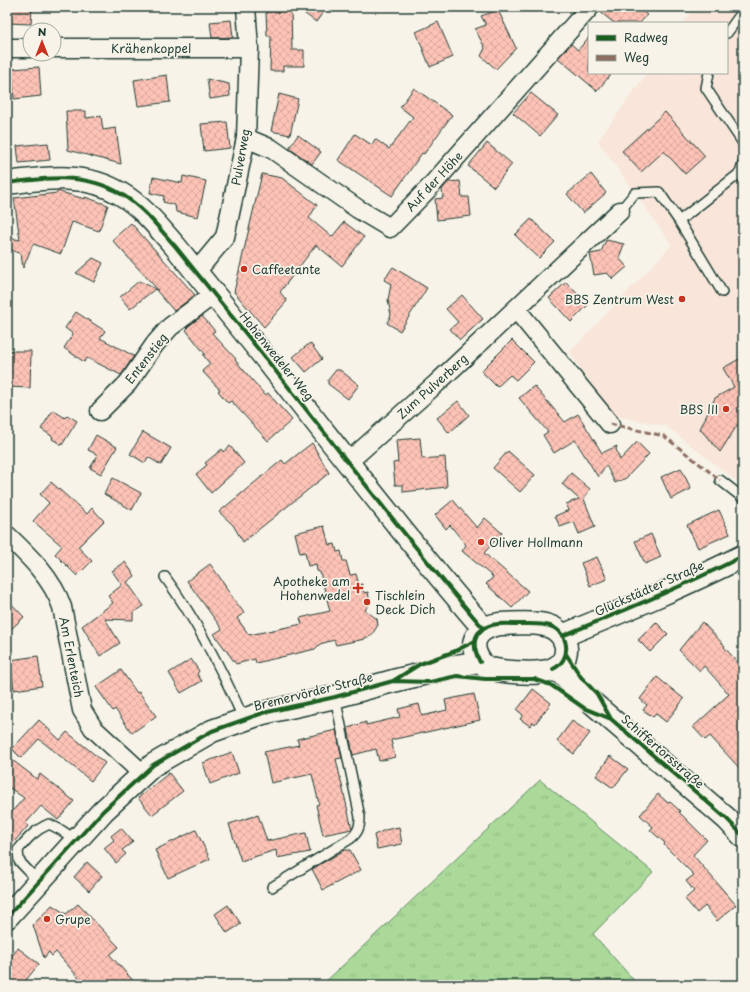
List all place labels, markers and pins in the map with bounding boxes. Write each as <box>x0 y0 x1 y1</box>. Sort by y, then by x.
place label: Caffeetante <box>252 260 321 278</box>
marker: Caffeetante <box>239 264 249 274</box>
place label: BBS Zentrum West <box>565 290 674 308</box>
marker: BBS Zentrum West <box>677 294 687 304</box>
place label: BBS III <box>680 400 718 418</box>
marker: BBS III <box>721 404 731 414</box>
place label: Oliver Hollmann <box>489 533 583 551</box>
marker: Oliver Hollmann <box>476 537 486 547</box>
place label: Apotheke am Hohenwedel <box>273 572 350 604</box>
marker: Apotheke am Hohenwedel <box>353 583 363 593</box>
place label: Tischlein Deck Dich <box>375 586 435 618</box>
marker: Tischlein Deck Dich <box>362 597 372 607</box>
place label: Grupe <box>55 910 91 928</box>
marker: Grupe <box>42 914 52 924</box>

